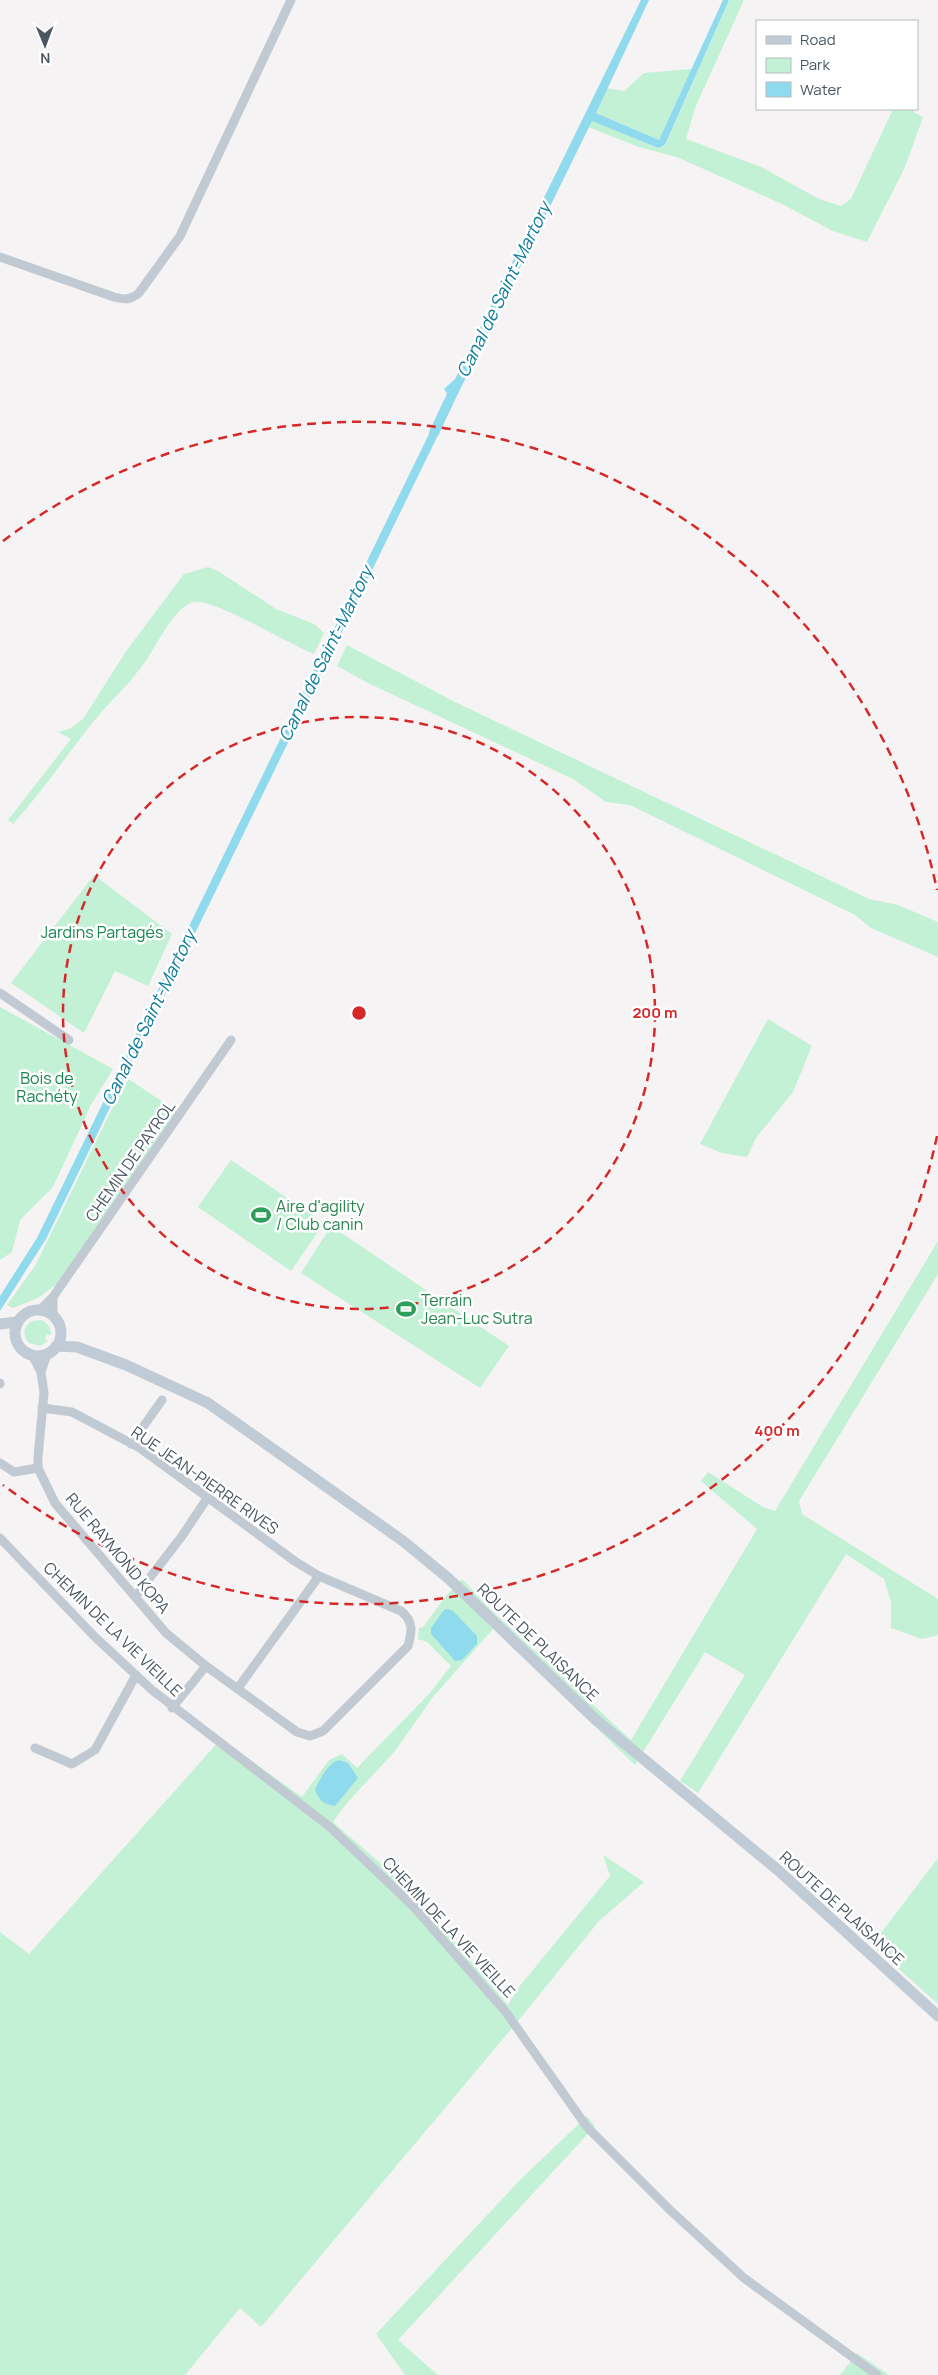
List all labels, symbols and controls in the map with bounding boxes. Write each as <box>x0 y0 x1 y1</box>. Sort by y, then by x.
north arrow <box>20 20 70 70</box>
legend <box>756 20 918 110</box>
text: Road <box>800 29 836 50</box>
text: N <box>40 49 50 68</box>
text: Park <box>800 54 830 75</box>
text: Water <box>800 79 842 100</box>
water label: Canal de Saint-Martory <box>450 196 557 381</box>
water label: Canal de Saint-Martory <box>272 560 379 745</box>
park label: Jardins Partagés <box>41 921 163 943</box>
water label: Canal de Saint-Martory <box>95 924 202 1109</box>
text: 200 m <box>632 1002 678 1023</box>
centre of rings <box>350 1004 368 1022</box>
park label: Bois de Rachéty <box>16 1067 78 1107</box>
street label: CHEMIN DE PAYROL <box>80 1096 180 1226</box>
place label: Aire d'agility / Club canin <box>276 1195 365 1235</box>
sports icon: Aire d'agility / Club canin <box>250 1204 272 1226</box>
place label: Terrain Jean-Luc Sutra <box>421 1289 533 1329</box>
sports icon: Terrain Jean-Luc Sutra <box>395 1298 417 1320</box>
text: 400 m <box>754 1420 800 1441</box>
street label: RUE JEAN-PIERRE RIVES <box>127 1421 283 1539</box>
street label: RUE RAYMOND KOPA <box>61 1488 175 1618</box>
street label: CHEMIN DE LA VIE VIEILLE <box>39 1557 187 1701</box>
street label: ROUTE DE PLAISANCE <box>472 1578 604 1706</box>
street label: ROUTE DE PLAISANCE <box>775 1846 909 1970</box>
street label: CHEMIN DE LA VIE VIEILLE <box>378 1852 520 2002</box>

